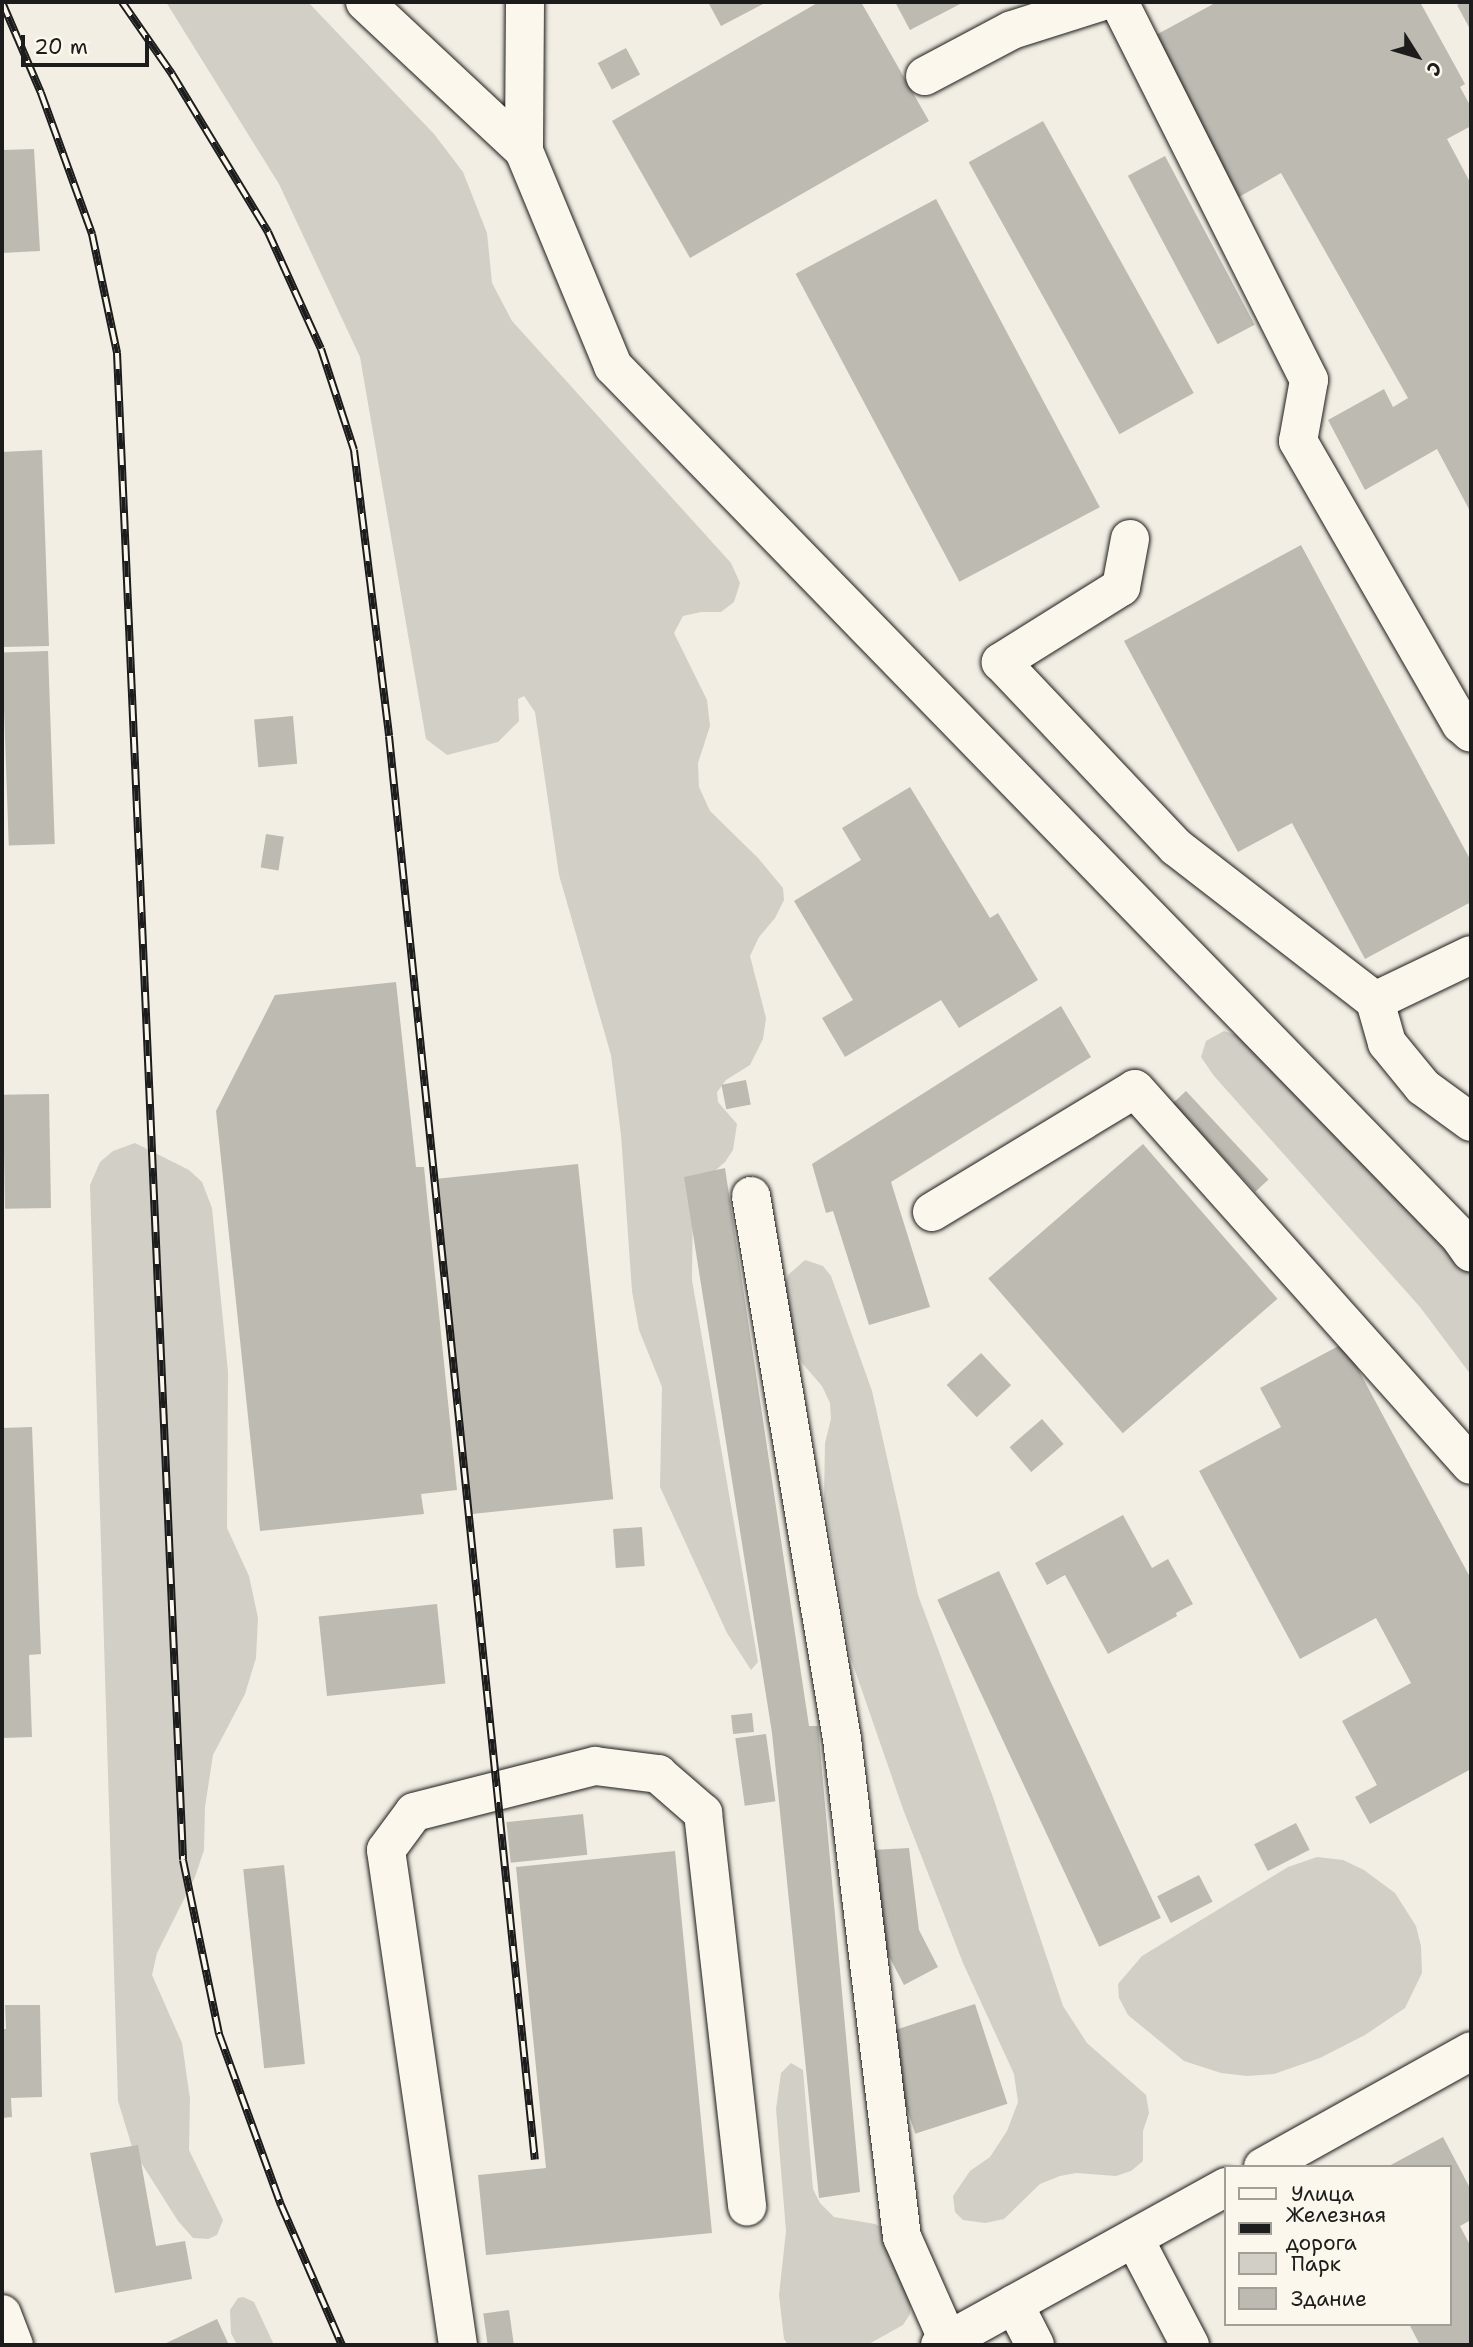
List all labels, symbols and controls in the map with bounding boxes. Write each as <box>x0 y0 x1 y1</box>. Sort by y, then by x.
scale bar <box>24 21 152 65</box>
north arrow <box>1382 21 1452 91</box>
text: 20 m <box>34 33 88 61</box>
text: С <box>1421 57 1448 81</box>
legend <box>1224 2165 1452 2326</box>
text: Улица <box>1291 2180 1354 2208</box>
text: Железная дорога <box>1286 2201 1386 2257</box>
text: Парк <box>1291 2250 1341 2278</box>
text: Здание <box>1291 2285 1367 2313</box>

